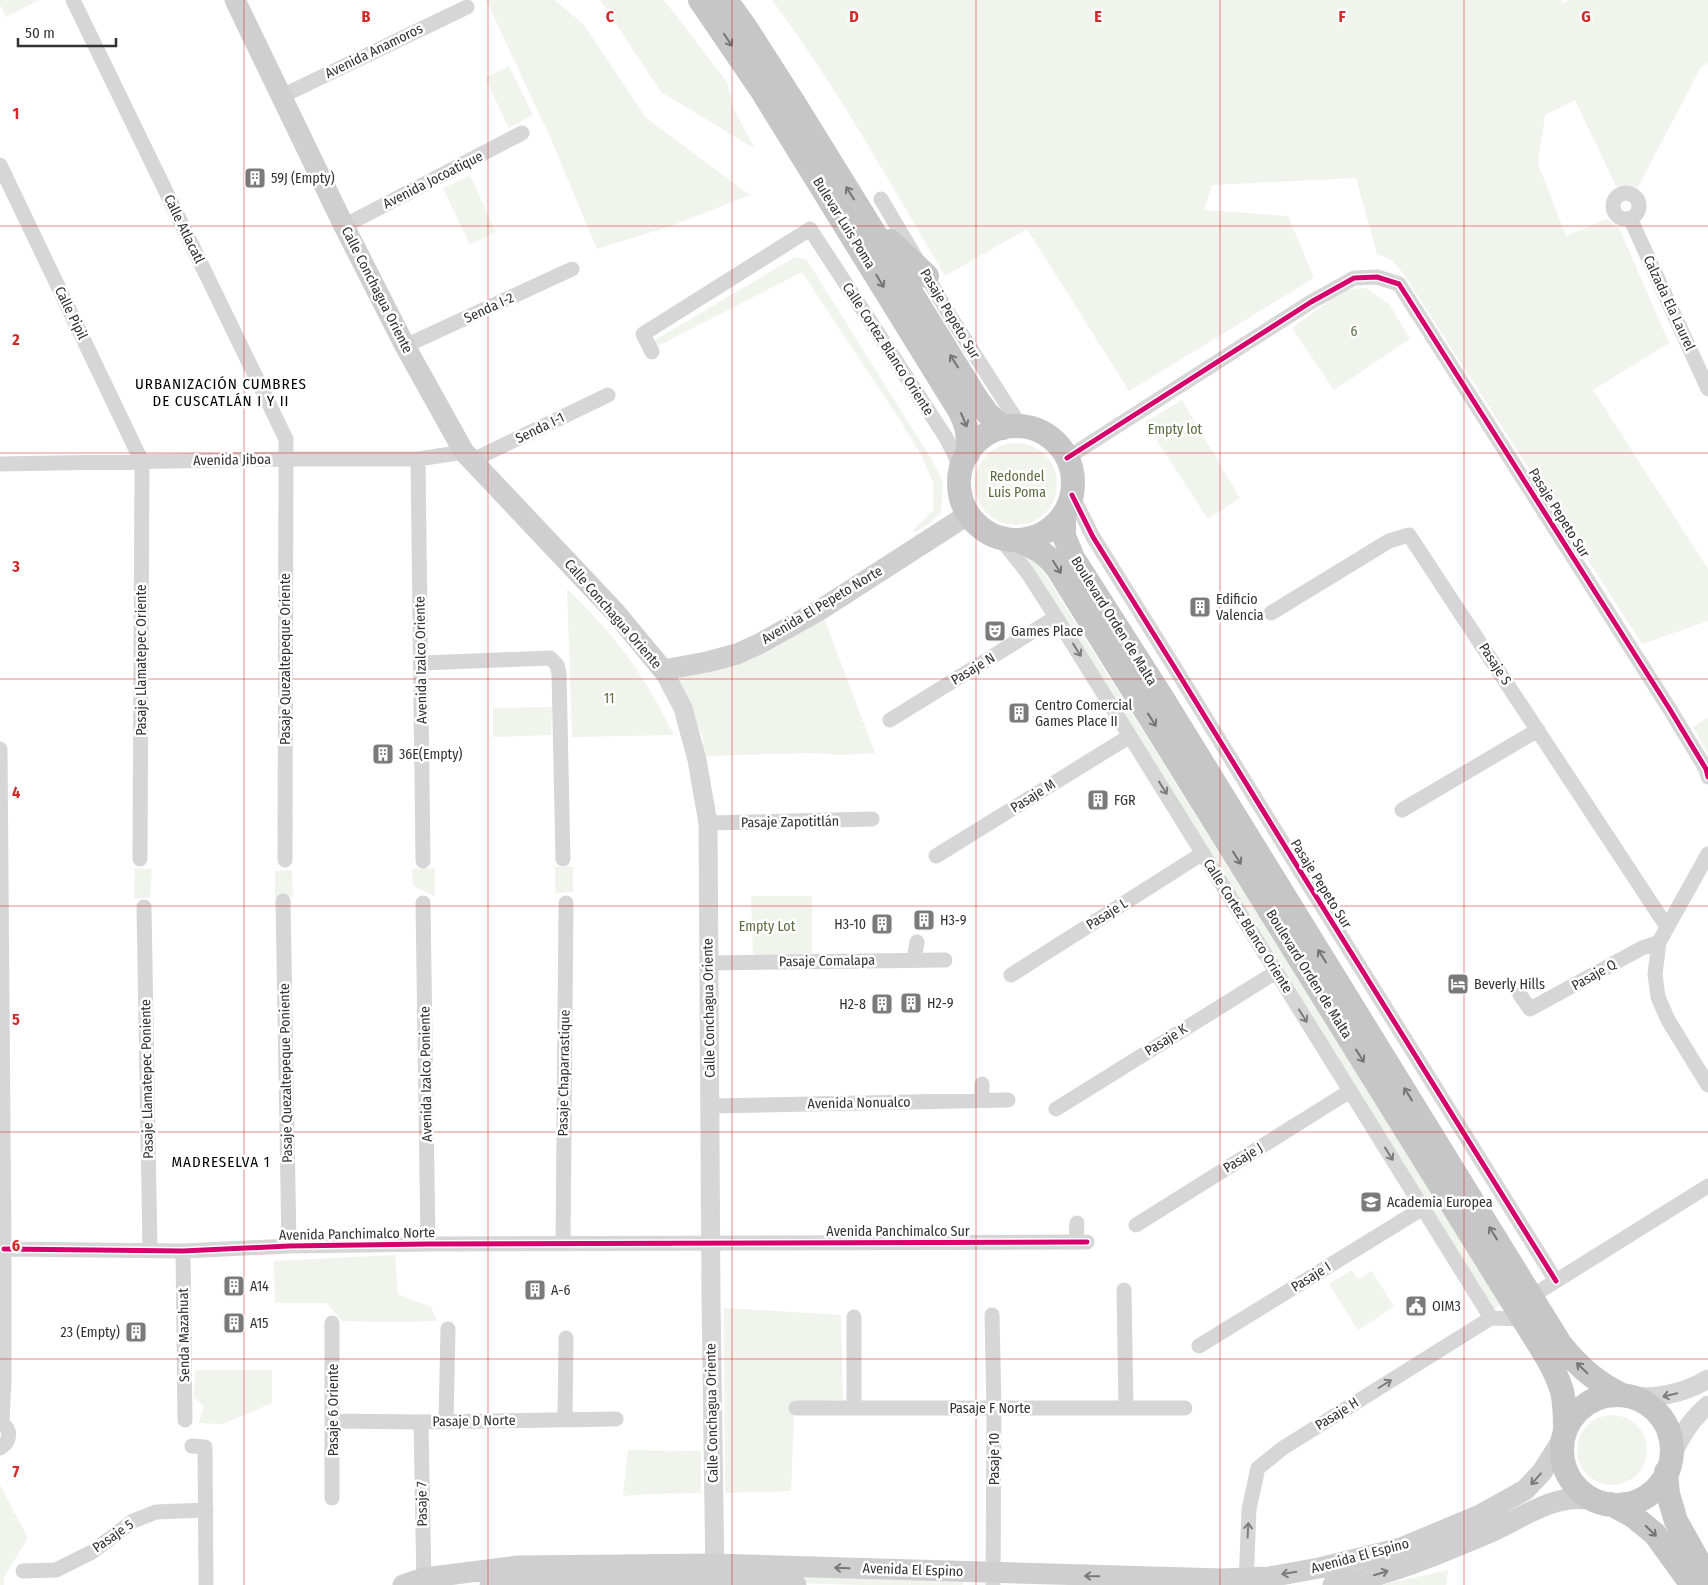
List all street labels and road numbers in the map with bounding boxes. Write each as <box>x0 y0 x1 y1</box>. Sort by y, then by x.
street label: Avenida Anamoros <box>322 20 426 82</box>
street label: Avenida Jocoatique <box>380 147 486 213</box>
street label: Bulevar Luis Poma <box>809 174 879 272</box>
street label: Calle Atlacatl <box>160 192 208 266</box>
street label: Calle Conchagua Oriente <box>338 224 416 356</box>
street label: Calzada Ela Laurel <box>1640 253 1699 354</box>
street label: Pasaje Pepeto Sur <box>916 266 984 362</box>
street label: Calle Cortez Blanco Oriente <box>839 279 937 419</box>
street label: Calle Pipil <box>51 284 91 342</box>
street label: Senda I-2 <box>461 289 517 327</box>
street label: Senda I-1 <box>513 409 567 447</box>
street label: Avenida Jiboa <box>193 451 271 469</box>
street label: Pasaje Pepeto Sur <box>1525 465 1593 561</box>
street label: Boulevard Orden de Malta <box>1067 553 1161 689</box>
street label: Calle Conchagua Oriente <box>561 556 665 672</box>
street label: Avenida El Pepeto Norte <box>759 562 885 648</box>
street label: Pasaje Quezaltepeque Oriente <box>277 573 294 745</box>
street label: Pasaje Llamatepec Oriente <box>133 584 150 736</box>
street label: Avenida Izalco Oriente <box>411 596 431 724</box>
street label: Pasaje S <box>1475 640 1515 688</box>
street label: Pasaje N <box>948 649 998 689</box>
street label: Pasaje M <box>1007 776 1059 816</box>
street label: Pasaje Zapotitlán <box>741 813 839 831</box>
street label: Pasaje Pepeto Sur <box>1287 836 1355 932</box>
street label: Calle Cortez Blanco Oriente <box>1200 856 1296 996</box>
street label: Pasaje L <box>1083 895 1131 933</box>
street label: Boulevard Orden de Malta <box>1262 906 1356 1042</box>
street label: Calle Conchagua Oriente <box>699 938 719 1078</box>
street label: Pasaje Comalapa <box>779 952 875 970</box>
street label: Pasaje Q <box>1569 956 1620 994</box>
street label: Pasaje Quezaltepeque Poniente <box>276 983 296 1163</box>
street label: Pasaje Llamatepec Poniente <box>137 999 157 1159</box>
street label: Avenida Izalco Poniente <box>416 1006 436 1142</box>
street label: Pasaje Chaparrastique <box>554 1009 574 1137</box>
street label: Pasaje K <box>1142 1020 1191 1060</box>
street label: Avenida Nonualco <box>807 1094 911 1112</box>
street label: Pasaje J <box>1220 1139 1266 1177</box>
street label: Avenida Panchimalco Sur <box>826 1223 970 1240</box>
street label: Avenida Panchimalco Norte <box>279 1224 435 1244</box>
street label: Pasaje I <box>1288 1258 1334 1296</box>
street label: Senda Mazahuat <box>175 1287 193 1382</box>
street label: Calle Conchagua Oriente <box>702 1343 722 1483</box>
street label: Pasaje 6 Oriente <box>325 1364 342 1456</box>
street label: Pasaje H <box>1312 1394 1362 1434</box>
street label: Pasaje F Norte <box>949 1400 1031 1417</box>
street label: Pasaje D Norte <box>432 1412 516 1430</box>
street label: Pasaje 10 <box>986 1433 1003 1485</box>
street label: Pasaje 7 <box>413 1481 431 1527</box>
street label: Pasaje 5 <box>89 1516 137 1556</box>
street label: Avenida El Espino <box>1309 1535 1411 1577</box>
street label: Avenida El Espino <box>862 1560 964 1580</box>

